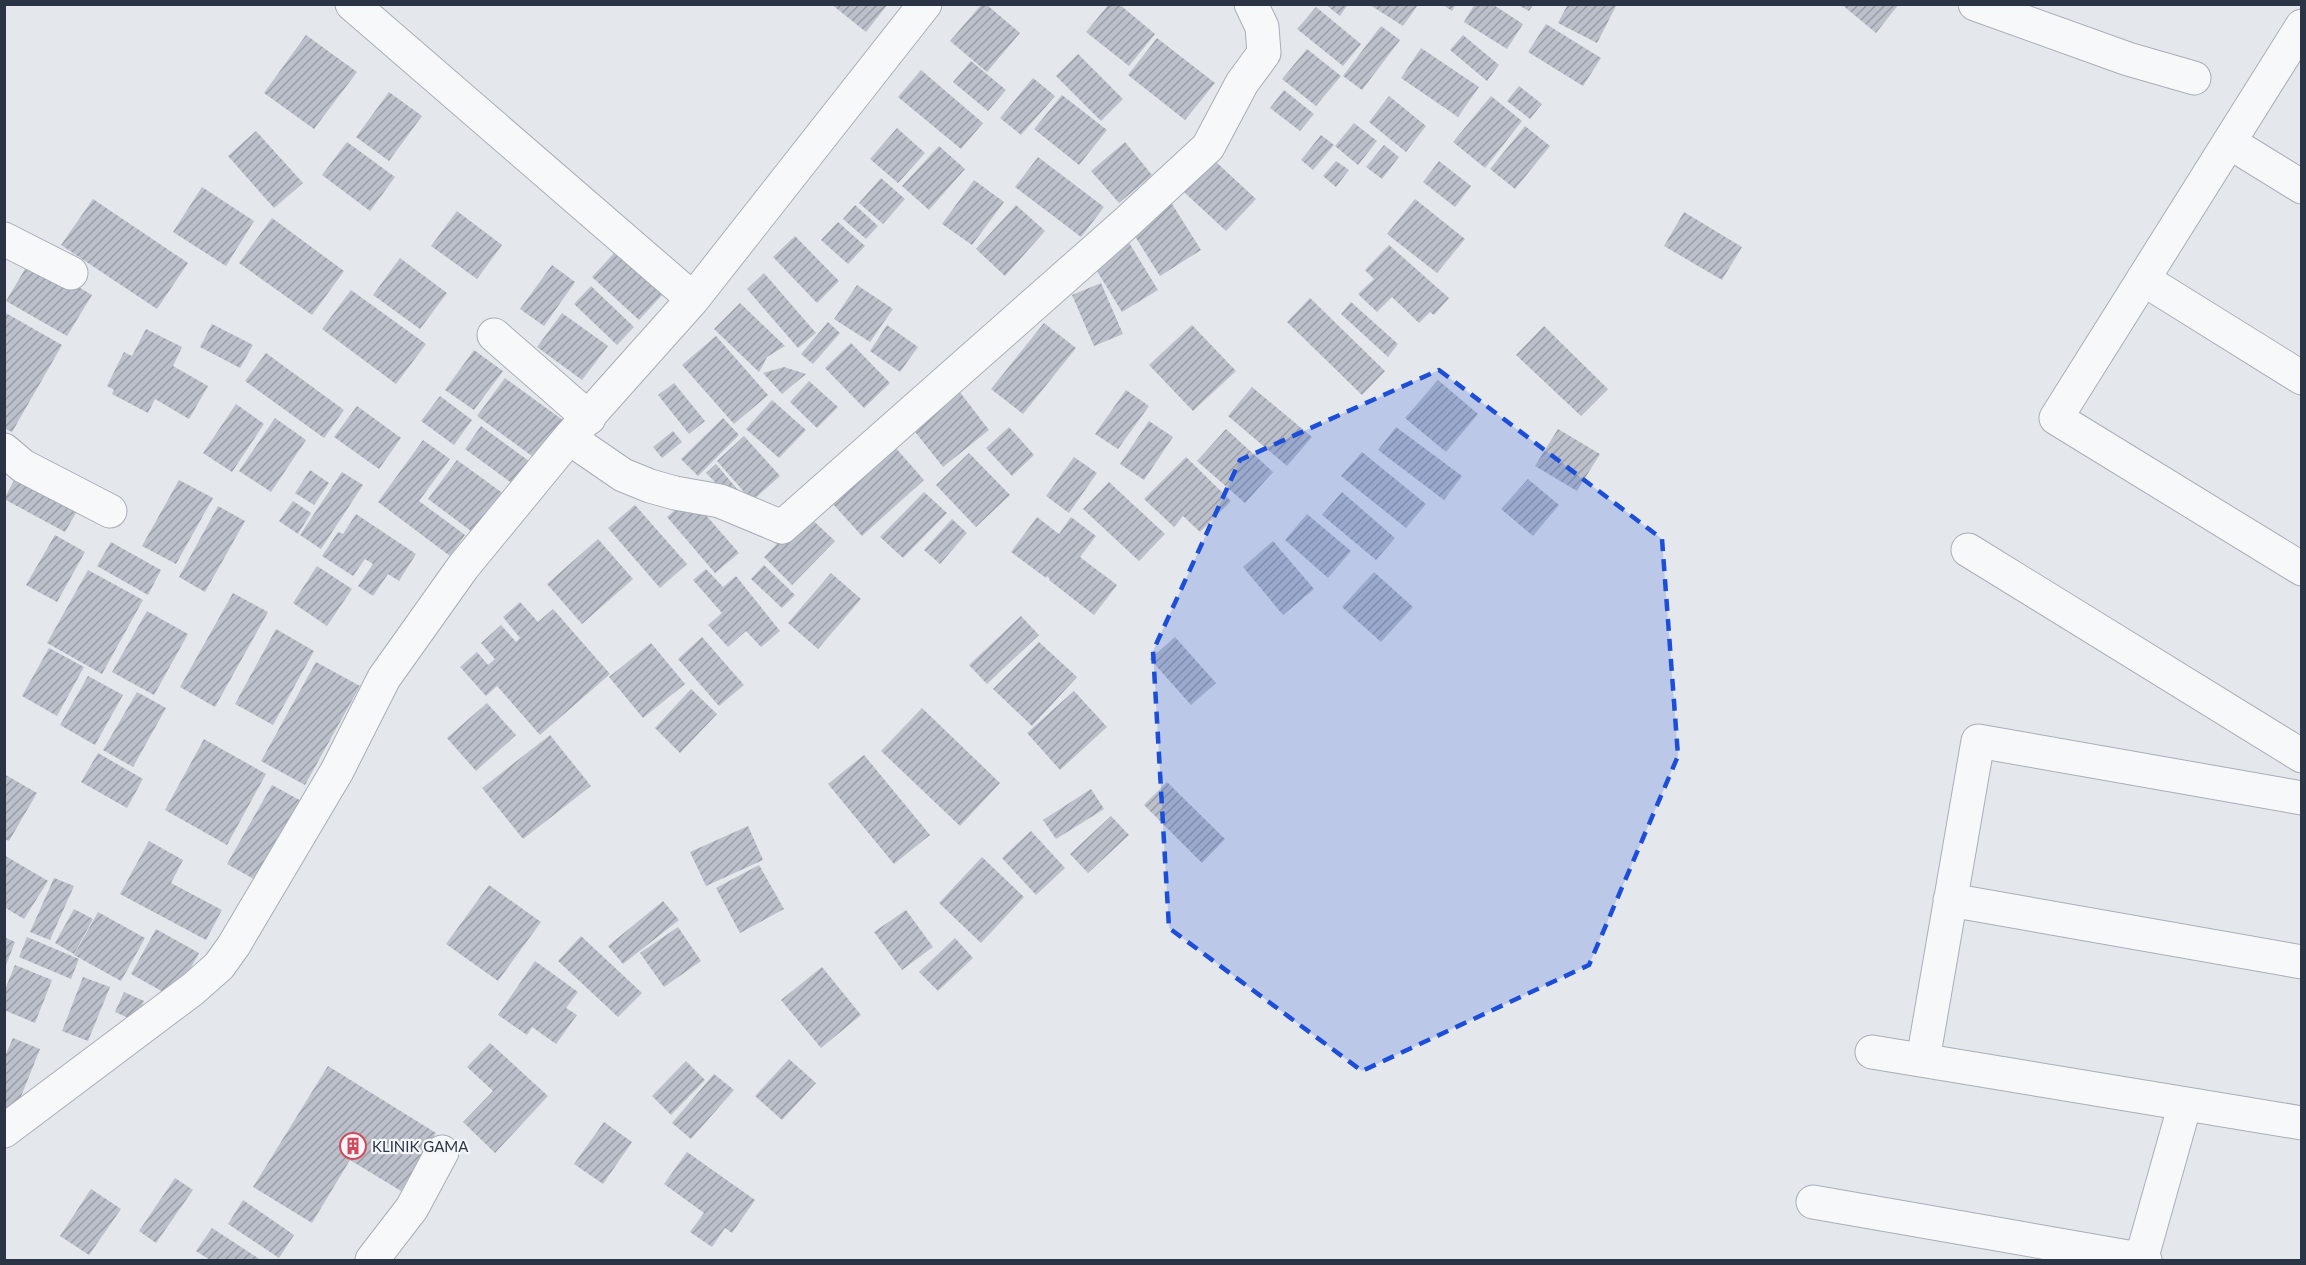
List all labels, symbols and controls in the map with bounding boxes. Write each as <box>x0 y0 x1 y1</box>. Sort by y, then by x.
building icon: KLINIK GAMA <box>338 1131 368 1161</box>
place label: KLINIK GAMA <box>372 1137 469 1155</box>

